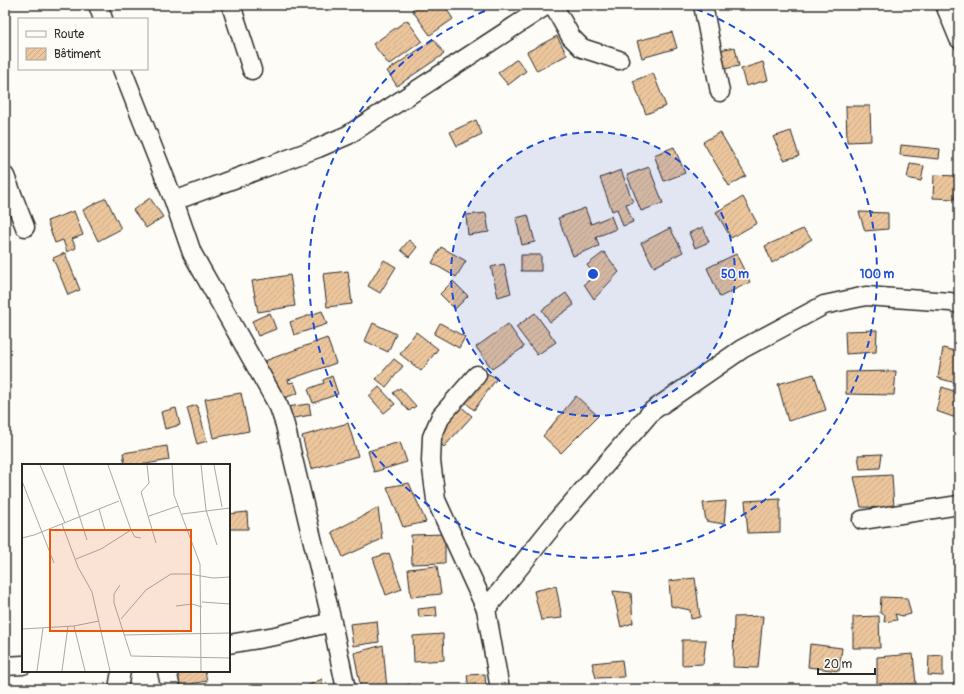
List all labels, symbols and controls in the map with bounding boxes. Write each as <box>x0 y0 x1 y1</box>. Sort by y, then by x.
legend <box>18 18 148 70</box>
text: Route <box>54 27 84 42</box>
text: Bâtiment <box>54 47 101 62</box>
centre of rings <box>586 267 600 281</box>
text: 50 m <box>721 267 749 282</box>
text: 100 m <box>860 267 895 282</box>
inset map <box>22 464 230 672</box>
scale bar <box>818 650 875 676</box>
text: 20 m <box>824 657 853 672</box>

